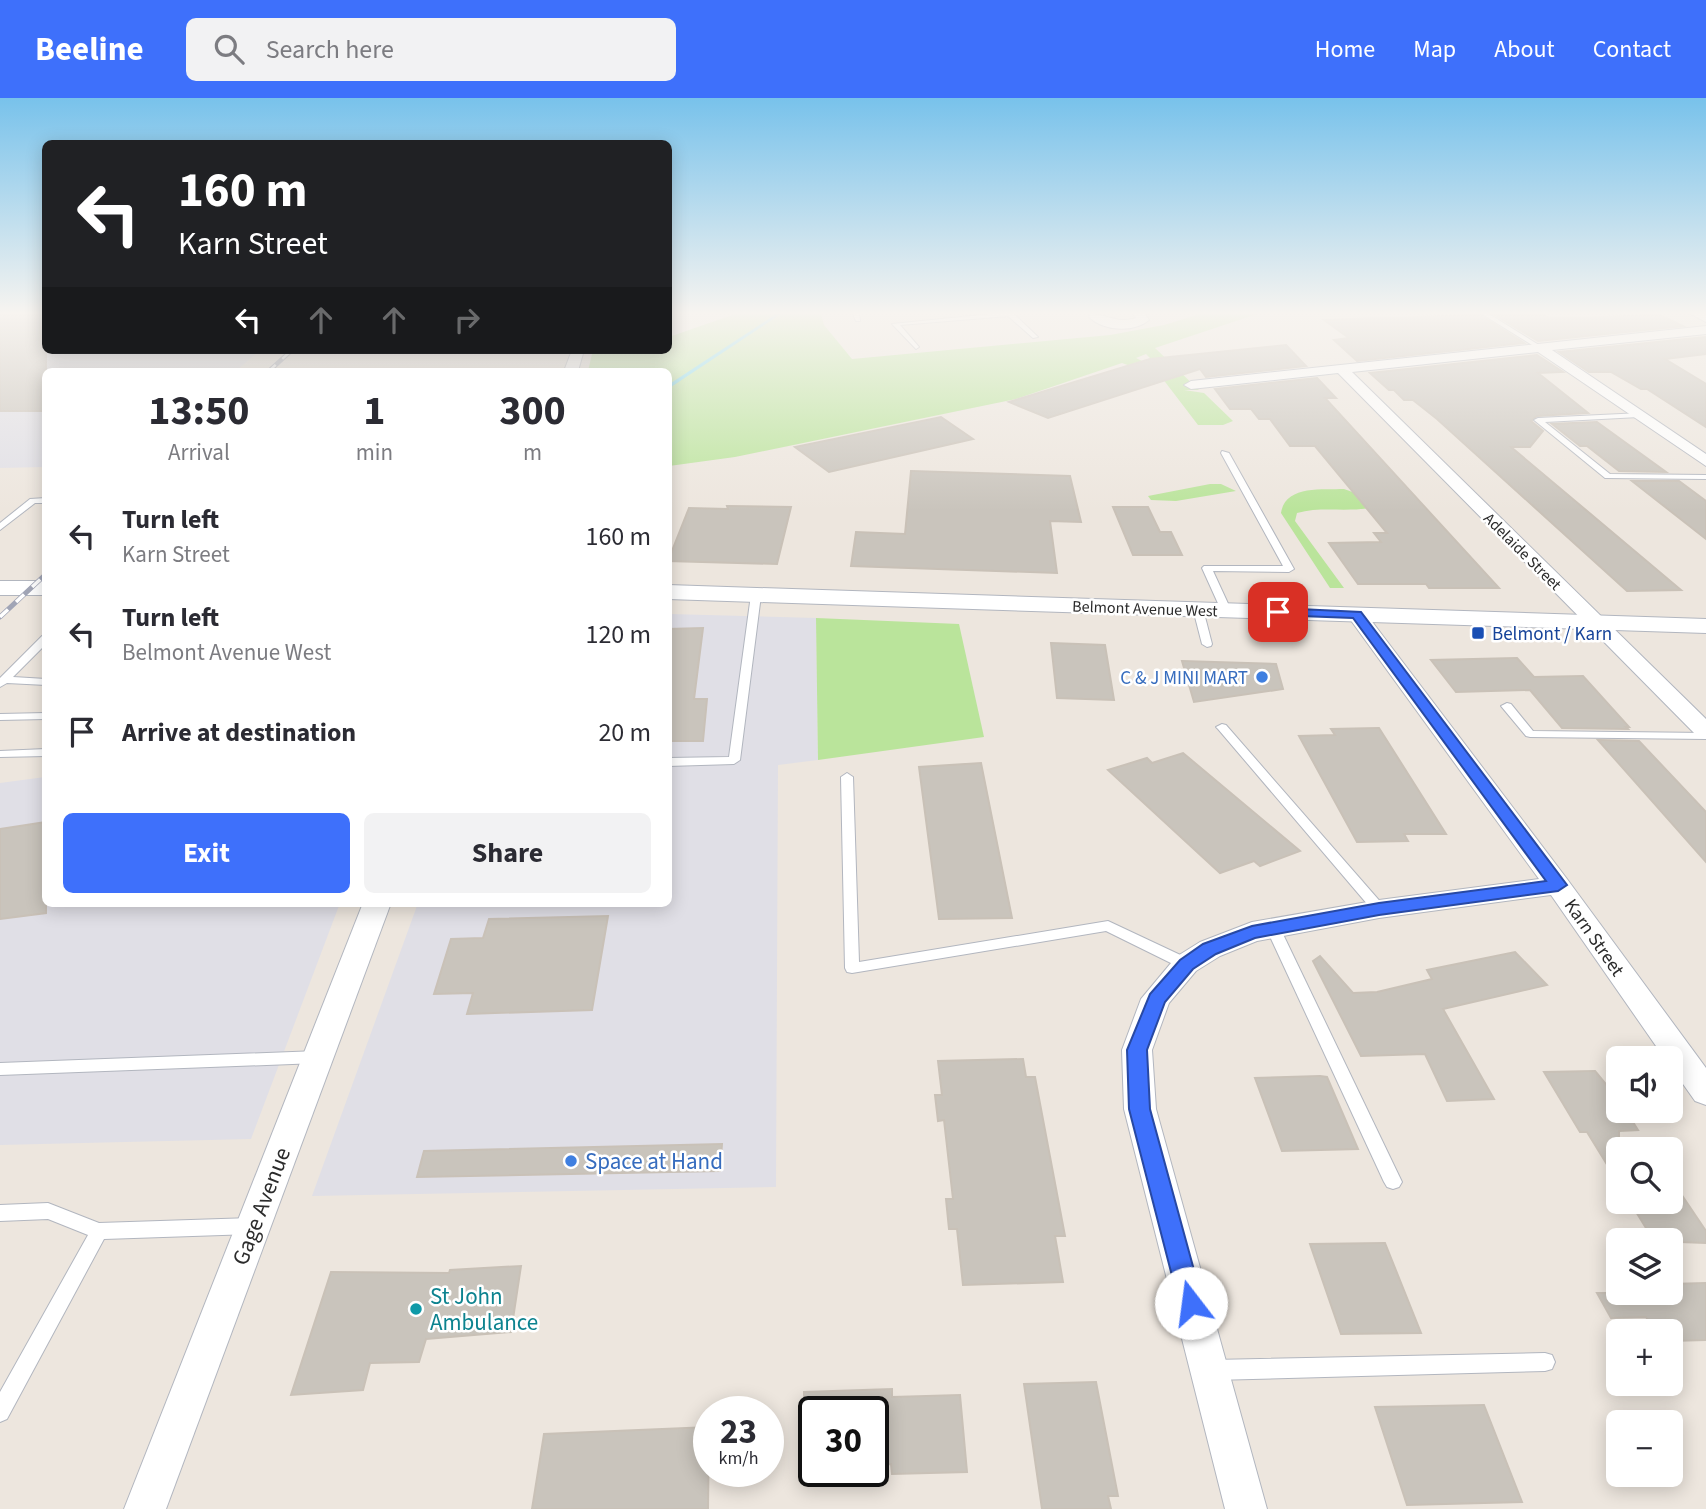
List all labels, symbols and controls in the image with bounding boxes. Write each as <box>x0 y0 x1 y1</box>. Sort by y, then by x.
search box <box>186 18 676 81</box>
text: Beeline <box>35 26 144 73</box>
icon: search <box>210 30 248 68</box>
text: Search here <box>266 31 394 68</box>
text: Home <box>1315 32 1375 67</box>
text: Map <box>1413 32 1456 67</box>
text: About <box>1494 32 1555 67</box>
text: Contact <box>1593 32 1671 67</box>
text: 160 m <box>178 156 307 226</box>
icon: left <box>63 168 154 259</box>
text: Karn Street <box>178 221 328 267</box>
icon: left <box>229 301 267 339</box>
icon: ahead <box>302 301 340 339</box>
icon: ahead <box>375 301 413 339</box>
icon: right <box>448 301 486 339</box>
text: 13:50 <box>148 381 250 441</box>
text: 1 <box>363 381 385 441</box>
text: 300 <box>499 381 566 441</box>
text: Arrival <box>168 436 230 469</box>
text: min <box>356 436 393 469</box>
text: m <box>523 436 542 469</box>
text: Turn left <box>122 501 219 538</box>
street label: Adelaide Street <box>1479 508 1566 596</box>
icon: left <box>63 517 101 555</box>
text: 160 m <box>585 518 651 555</box>
text: Karn Street <box>122 538 230 571</box>
pin <box>1248 582 1308 642</box>
icon: arrive <box>1259 593 1297 631</box>
street label: Belmont Avenue West <box>1072 595 1219 623</box>
text: Turn left <box>122 599 219 636</box>
icon: left <box>63 615 101 653</box>
text: 120 m <box>585 616 651 653</box>
place label: Belmont / Karn <box>1492 621 1612 648</box>
marker: Belmont / Karn <box>1470 625 1486 641</box>
text: Belmont Avenue West <box>122 636 331 669</box>
place label: C & J MINI MART <box>1120 665 1248 692</box>
marker: C & J MINI MART <box>1254 669 1270 685</box>
icon: arrive <box>63 713 101 751</box>
text: Arrive at destination <box>122 714 356 751</box>
text: 20 m <box>598 714 651 751</box>
button: Exit <box>63 813 350 893</box>
button: Share <box>364 813 651 893</box>
street label: Karn Street <box>1557 894 1631 983</box>
map controls <box>1606 1046 1683 1487</box>
button: sound <box>1606 1046 1683 1123</box>
button: search <box>1606 1137 1683 1214</box>
street label: Gage Avenue <box>224 1142 299 1270</box>
place label: Space at Hand <box>585 1145 723 1178</box>
marker: Space at Hand <box>563 1153 579 1169</box>
button: layers <box>1606 1228 1683 1305</box>
position arrow <box>1154 1266 1228 1340</box>
place label: St John Ambulance <box>430 1280 538 1339</box>
marker: St John Ambulance <box>408 1301 424 1317</box>
button: + <box>1606 1319 1683 1396</box>
speed limit sign: 30 <box>798 1396 889 1487</box>
text: 23 <box>720 1407 757 1457</box>
button: − <box>1606 1410 1683 1487</box>
text: km/h <box>719 1446 758 1471</box>

